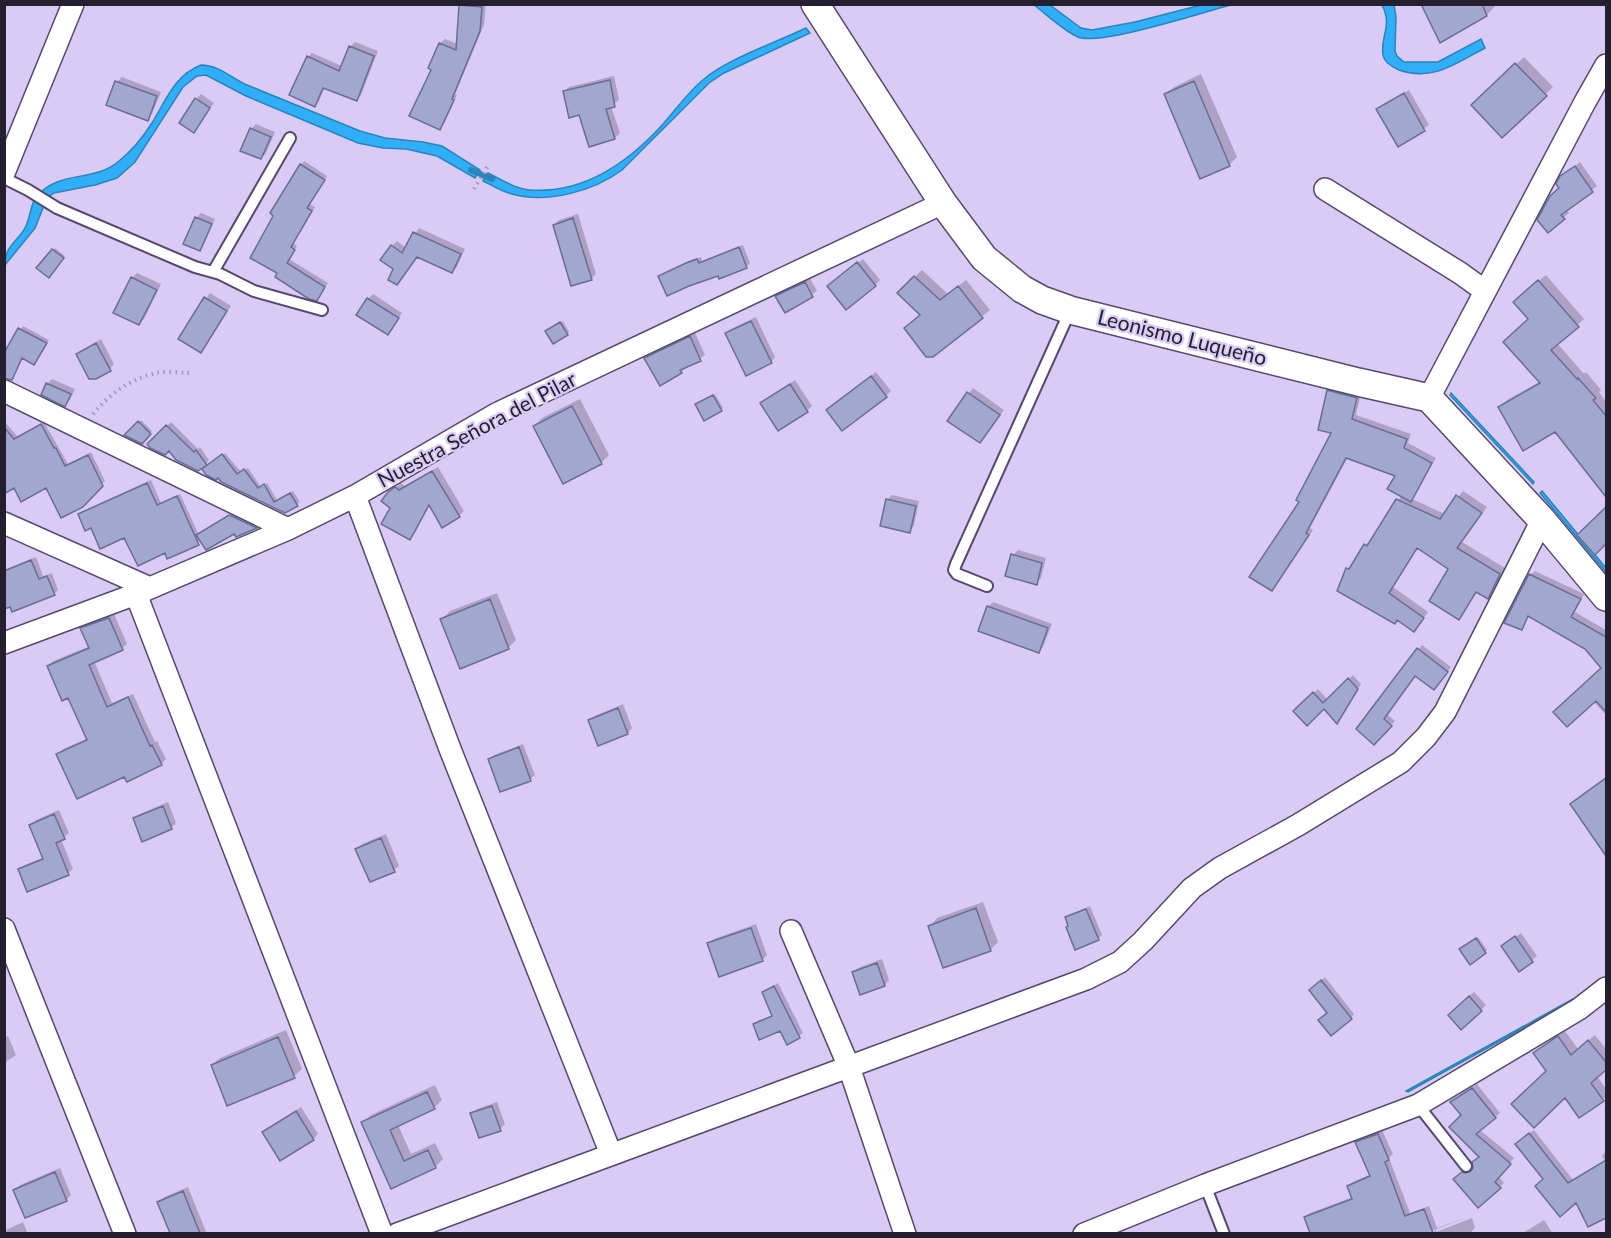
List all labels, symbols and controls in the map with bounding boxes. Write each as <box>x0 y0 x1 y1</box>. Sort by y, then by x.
street label: Leonismo Luqueño <box>1095 303 1270 370</box>
street label: Nuestra Señora del Pilar <box>373 365 580 492</box>

